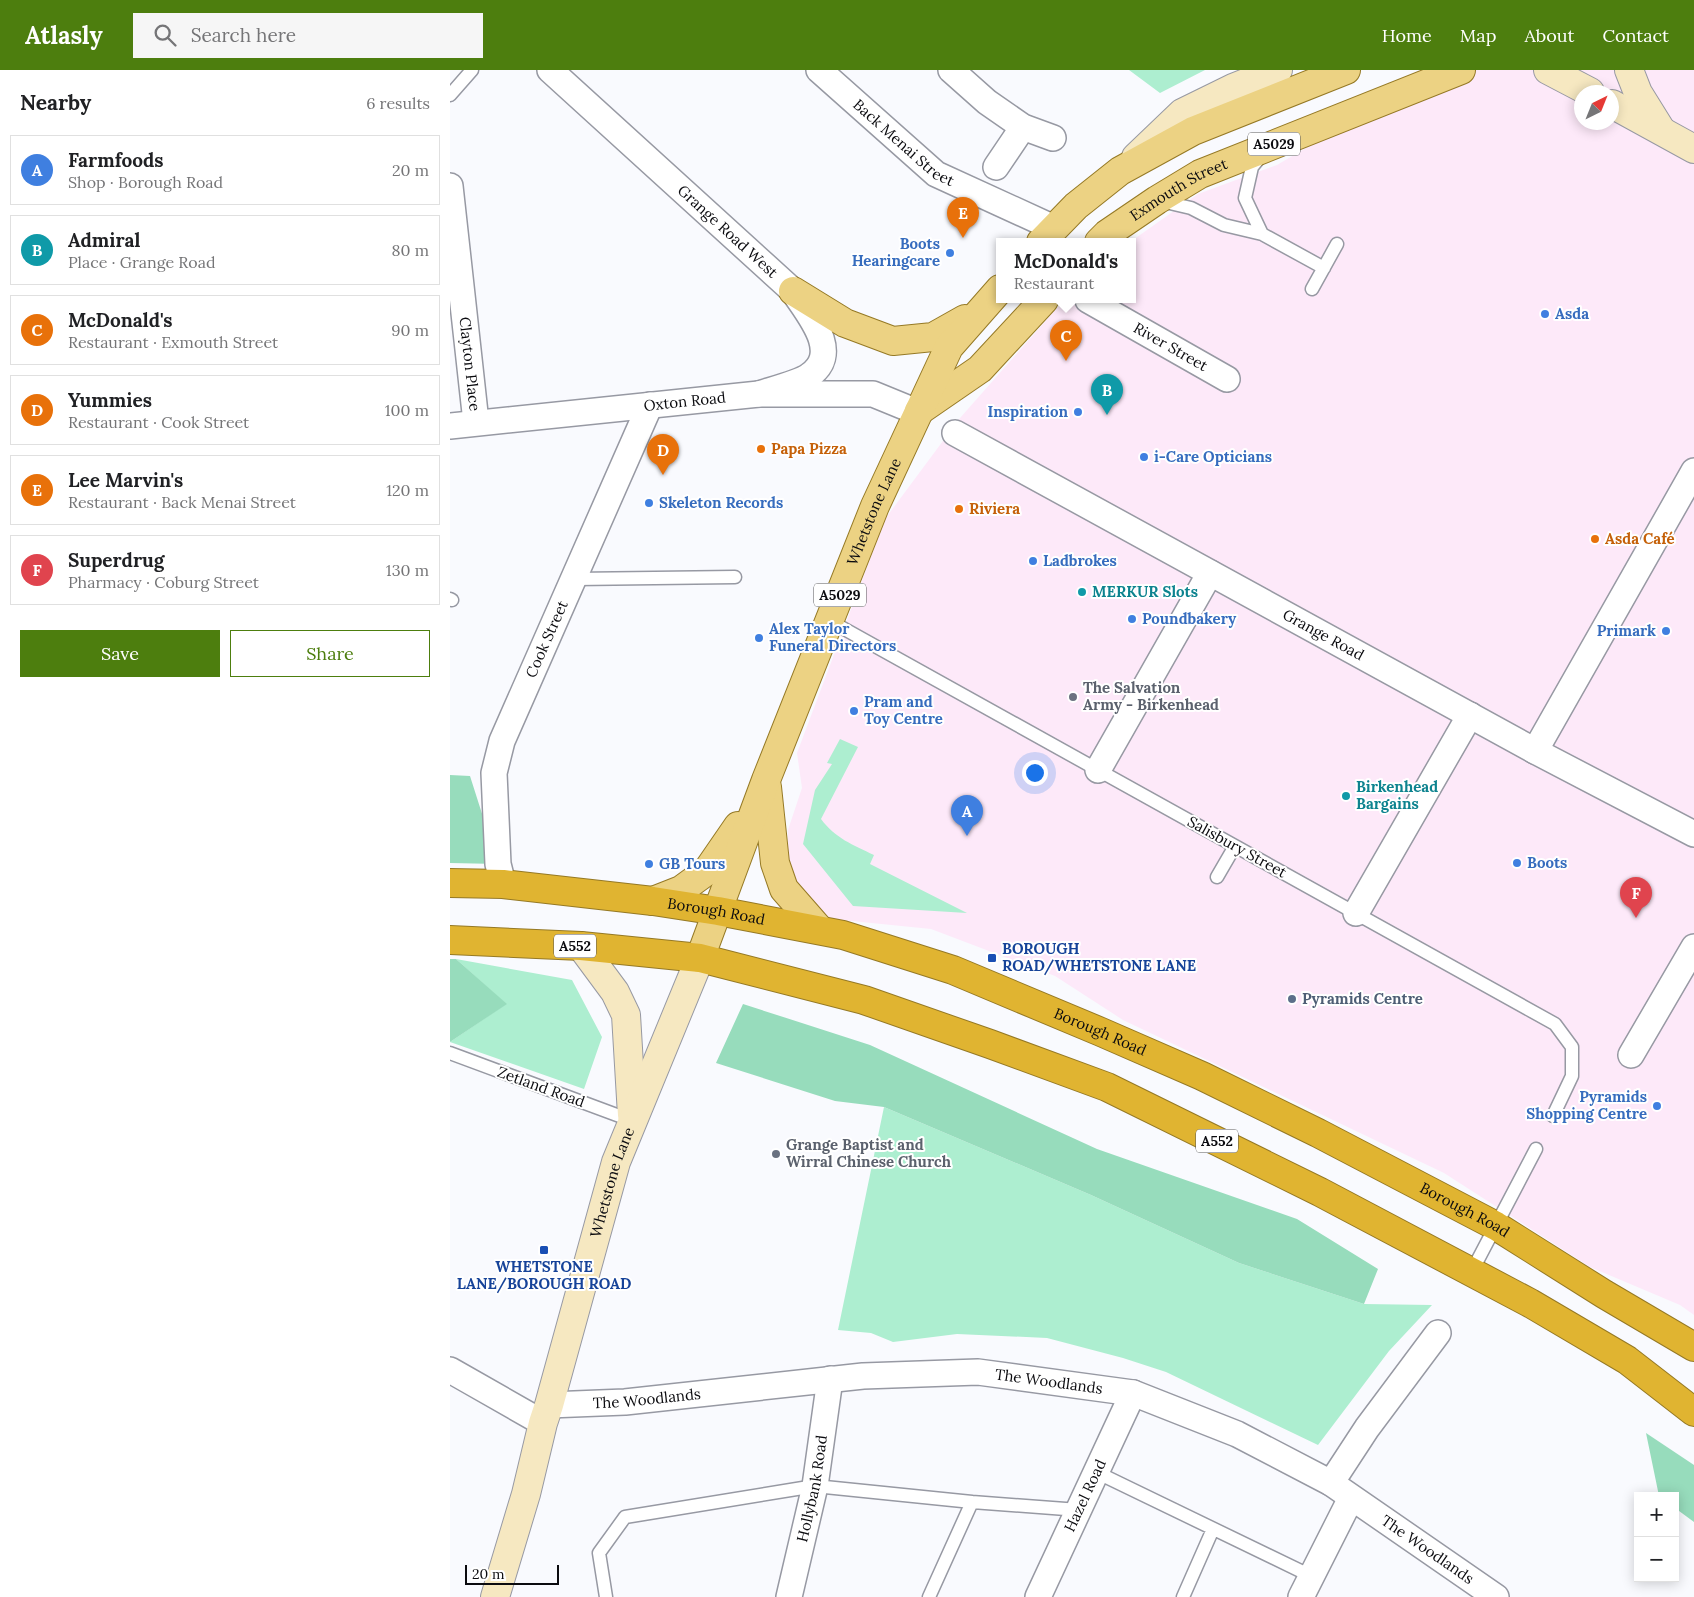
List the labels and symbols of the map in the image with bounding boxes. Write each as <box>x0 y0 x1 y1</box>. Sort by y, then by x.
north arrow <box>1574 85 1619 130</box>
street label: Back Menai Street <box>849 95 957 190</box>
road number: A5029 <box>1248 132 1300 156</box>
street label: Exmouth Street <box>1126 154 1230 225</box>
street label: Grange Road West <box>674 181 782 282</box>
pin: E <box>947 197 979 238</box>
place label: Boots Hearingcare <box>852 234 940 270</box>
marker: Boots Hearingcare <box>944 247 956 259</box>
place label: Asda <box>1555 304 1589 323</box>
marker: Asda <box>1539 308 1551 320</box>
street label: Clayton Place <box>455 316 485 412</box>
street label: River Street <box>1130 318 1211 375</box>
pin: C <box>1050 320 1082 361</box>
pin: B <box>1091 374 1123 415</box>
street label: Oxton Road <box>643 388 727 415</box>
place label: Inspiration <box>988 402 1068 421</box>
marker: Inspiration <box>1072 406 1084 418</box>
pin: D <box>647 434 679 475</box>
place label: Papa Pizza <box>771 439 847 458</box>
marker: Papa Pizza <box>755 443 767 455</box>
place label: i-Care Opticians <box>1154 447 1272 466</box>
marker: i-Care Opticians <box>1138 451 1150 463</box>
street label: Whetstone Lane <box>842 455 905 568</box>
place label: Skeleton Records <box>659 493 783 512</box>
marker: Skeleton Records <box>643 497 655 509</box>
place label: Riviera <box>969 499 1020 518</box>
marker: Riviera <box>953 503 965 515</box>
place label: Asda Café <box>1605 529 1675 548</box>
marker: Asda Café <box>1589 533 1601 545</box>
place label: Ladbrokes <box>1043 551 1117 570</box>
marker: Ladbrokes <box>1027 555 1039 567</box>
place label: MERKUR Slots <box>1092 582 1198 601</box>
road number: A5029 <box>814 584 866 606</box>
marker: MERKUR Slots <box>1076 586 1088 598</box>
street label: Cook Street <box>521 597 572 681</box>
street label: Grange Road <box>1280 605 1367 664</box>
place label: Poundbakery <box>1142 609 1237 628</box>
marker: Poundbakery <box>1126 613 1138 625</box>
place label: Alex Taylor Funeral Directors <box>769 619 896 655</box>
place label: Primark <box>1597 621 1656 640</box>
marker: Primark <box>1660 625 1672 637</box>
marker: Alex Taylor Funeral Directors <box>753 632 765 644</box>
place label: The Salvation Army - Birkenhead <box>1083 678 1219 714</box>
marker: The Salvation Army - Birkenhead <box>1067 691 1079 703</box>
place label: Pram and Toy Centre <box>864 692 943 728</box>
marker: Pram and Toy Centre <box>848 705 860 717</box>
your location <box>1022 760 1048 786</box>
place label: Birkenhead Bargains <box>1356 777 1438 813</box>
marker: Birkenhead Bargains <box>1340 790 1352 802</box>
pin: A <box>951 795 983 836</box>
street label: Salisbury Street <box>1184 812 1290 882</box>
place label: Boots <box>1527 853 1567 872</box>
place label: GB Tours <box>659 854 725 873</box>
marker: Boots <box>1511 857 1523 869</box>
marker: GB Tours <box>643 858 655 870</box>
pin: F <box>1620 877 1652 918</box>
street label: Borough Road <box>666 893 767 929</box>
road number: A552 <box>554 934 596 958</box>
place label: BOROUGH ROAD/WHETSTONE LANE <box>1002 939 1196 976</box>
marker: BOROUGH ROAD/WHETSTONE LANE <box>986 952 998 964</box>
place label: Pyramids Centre <box>1302 989 1423 1008</box>
marker: Pyramids Centre <box>1286 993 1298 1005</box>
street label: Borough Road <box>1051 1003 1149 1060</box>
street label: Zetland Road <box>495 1062 587 1111</box>
place label: Pyramids Shopping Centre <box>1526 1087 1647 1123</box>
marker: Pyramids Shopping Centre <box>1651 1100 1663 1112</box>
street label: Whetstone Lane <box>586 1124 638 1240</box>
road number: A552 <box>1196 1130 1238 1152</box>
place label: Grange Baptist and Wirral Chinese Church <box>786 1135 952 1171</box>
marker: Grange Baptist and Wirral Chinese Church <box>770 1148 782 1160</box>
street label: Borough Road <box>1417 1178 1513 1241</box>
marker: WHETSTONE LANE/BOROUGH ROAD <box>538 1244 550 1256</box>
place label: WHETSTONE LANE/BOROUGH ROAD <box>457 1257 631 1294</box>
street label: The Woodlands <box>994 1364 1104 1398</box>
street label: The Woodlands <box>592 1384 702 1412</box>
street label: Hollybank Road <box>792 1434 831 1544</box>
street label: Hazel Road <box>1060 1456 1110 1535</box>
street label: The Woodlands <box>1378 1511 1478 1588</box>
scale bar <box>465 1562 559 1585</box>

